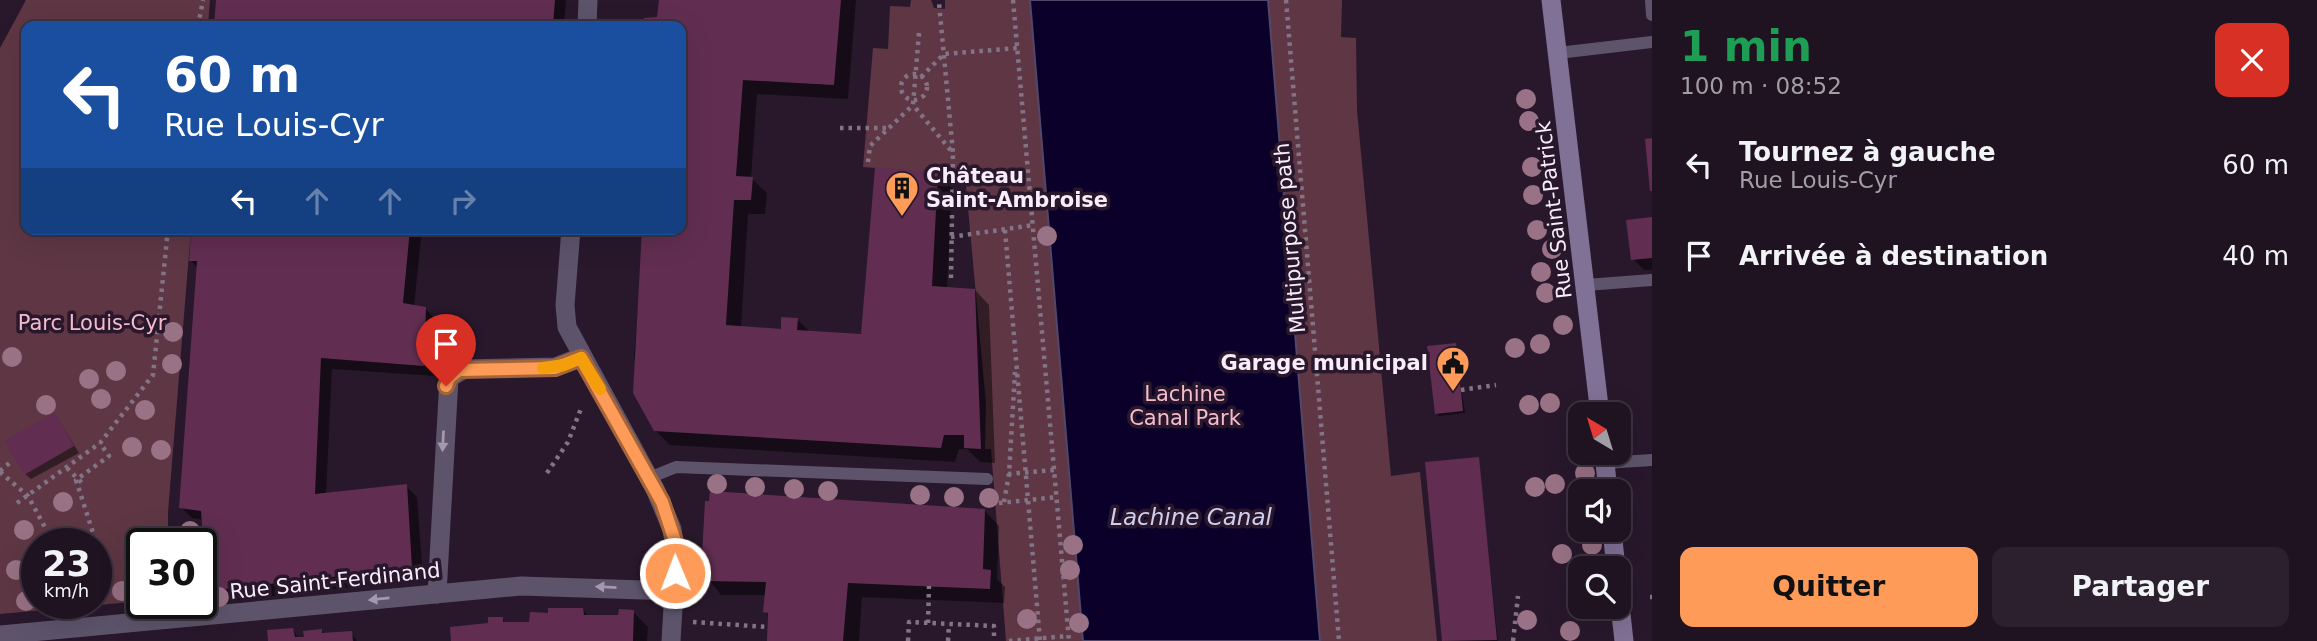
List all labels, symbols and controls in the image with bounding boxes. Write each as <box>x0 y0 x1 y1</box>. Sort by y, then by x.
text: 1 min <box>1680 22 1812 71</box>
button: close <box>2215 23 2289 97</box>
text: 60 m <box>164 47 300 104</box>
icon: left <box>49 49 140 140</box>
text: 100 m · 08:52 <box>1680 73 1842 99</box>
text: Rue Louis-Cyr <box>164 106 384 144</box>
street label: Rue Saint-Patrick <box>1531 119 1577 300</box>
text: Tournez à gauche <box>1739 137 1996 167</box>
street label: Multipurpose path <box>1270 142 1310 334</box>
icon: left <box>1680 146 1718 184</box>
text: 60 m <box>2222 150 2289 180</box>
place label: Château Saint-Ambroise <box>926 164 1108 212</box>
text: Rue Louis-Cyr <box>1739 167 1897 193</box>
building icon: Château Saint-Ambroise <box>883 169 921 218</box>
icon: left <box>225 182 263 220</box>
icon: ahead <box>298 182 336 220</box>
icon: ahead <box>371 182 409 220</box>
icon: right <box>444 182 482 220</box>
icon: arrive <box>1680 237 1718 275</box>
text: Arrivée à destination <box>1739 241 2048 271</box>
text: 40 m <box>2222 241 2289 271</box>
park label: Parc Louis-Cyr <box>18 311 167 335</box>
pin <box>416 314 476 386</box>
icon: arrive <box>427 325 465 363</box>
public building icon: Garage municipal <box>1434 344 1472 393</box>
place label: Garage municipal <box>1220 351 1428 375</box>
park label: Lachine Canal Park <box>1129 382 1242 430</box>
north arrow <box>1568 402 1631 466</box>
map controls <box>1568 402 1631 619</box>
one-way arrow <box>437 431 448 453</box>
button: sound <box>1568 479 1631 542</box>
water label: Lachine Canal <box>1110 504 1272 530</box>
speed limit sign: 30 <box>126 528 217 619</box>
position arrow <box>638 536 712 610</box>
text: 23 <box>42 544 91 584</box>
button: Quitter <box>1680 547 1978 627</box>
button: Partager <box>1992 547 2289 627</box>
button: search <box>1568 556 1631 619</box>
street label: Rue Saint-Ferdinand <box>228 558 442 604</box>
text: km/h <box>44 580 89 601</box>
one-way arrow <box>595 582 617 593</box>
one-way arrow <box>368 594 390 605</box>

